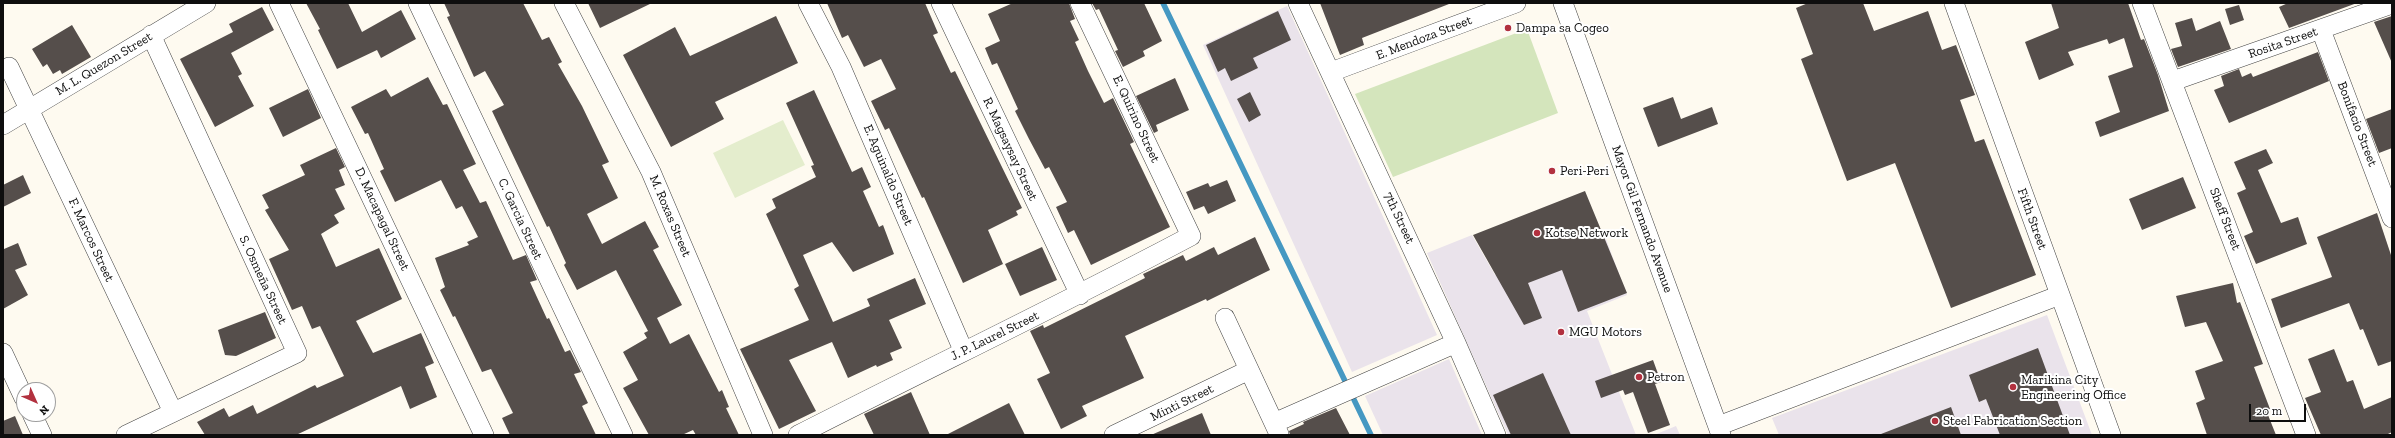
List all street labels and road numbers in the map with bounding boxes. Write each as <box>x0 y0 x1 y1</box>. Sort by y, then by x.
street label: E. Mendoza Street <box>1374 13 1474 63</box>
street label: Rosita Street <box>2246 24 2320 62</box>
street label: M. L. Quezon Street <box>53 29 155 99</box>
street label: E. Quirino Street <box>1109 73 1163 165</box>
street label: Bonifacio Street <box>2334 79 2380 169</box>
street label: R. Magsaysay Street <box>979 95 1041 203</box>
street label: E. Aguinaldo Street <box>860 122 916 228</box>
street label: Mayor Gil Fernando Avenue <box>1608 143 1676 295</box>
street label: D. Macapagal Street <box>351 165 413 273</box>
street label: M. Roxas Street <box>646 173 694 259</box>
street label: C. Garcia Street <box>494 176 546 262</box>
street label: Fifth Street <box>2014 186 2050 252</box>
street label: Sheff Street <box>2206 186 2244 252</box>
street label: 7th Street <box>1380 190 1418 246</box>
street label: F. Marcos Street <box>65 196 117 284</box>
street label: S. Osmeña Street <box>236 233 290 327</box>
street label: J. P. Laurel Street <box>948 308 1042 364</box>
street label: Minti Street <box>1148 381 1216 425</box>

